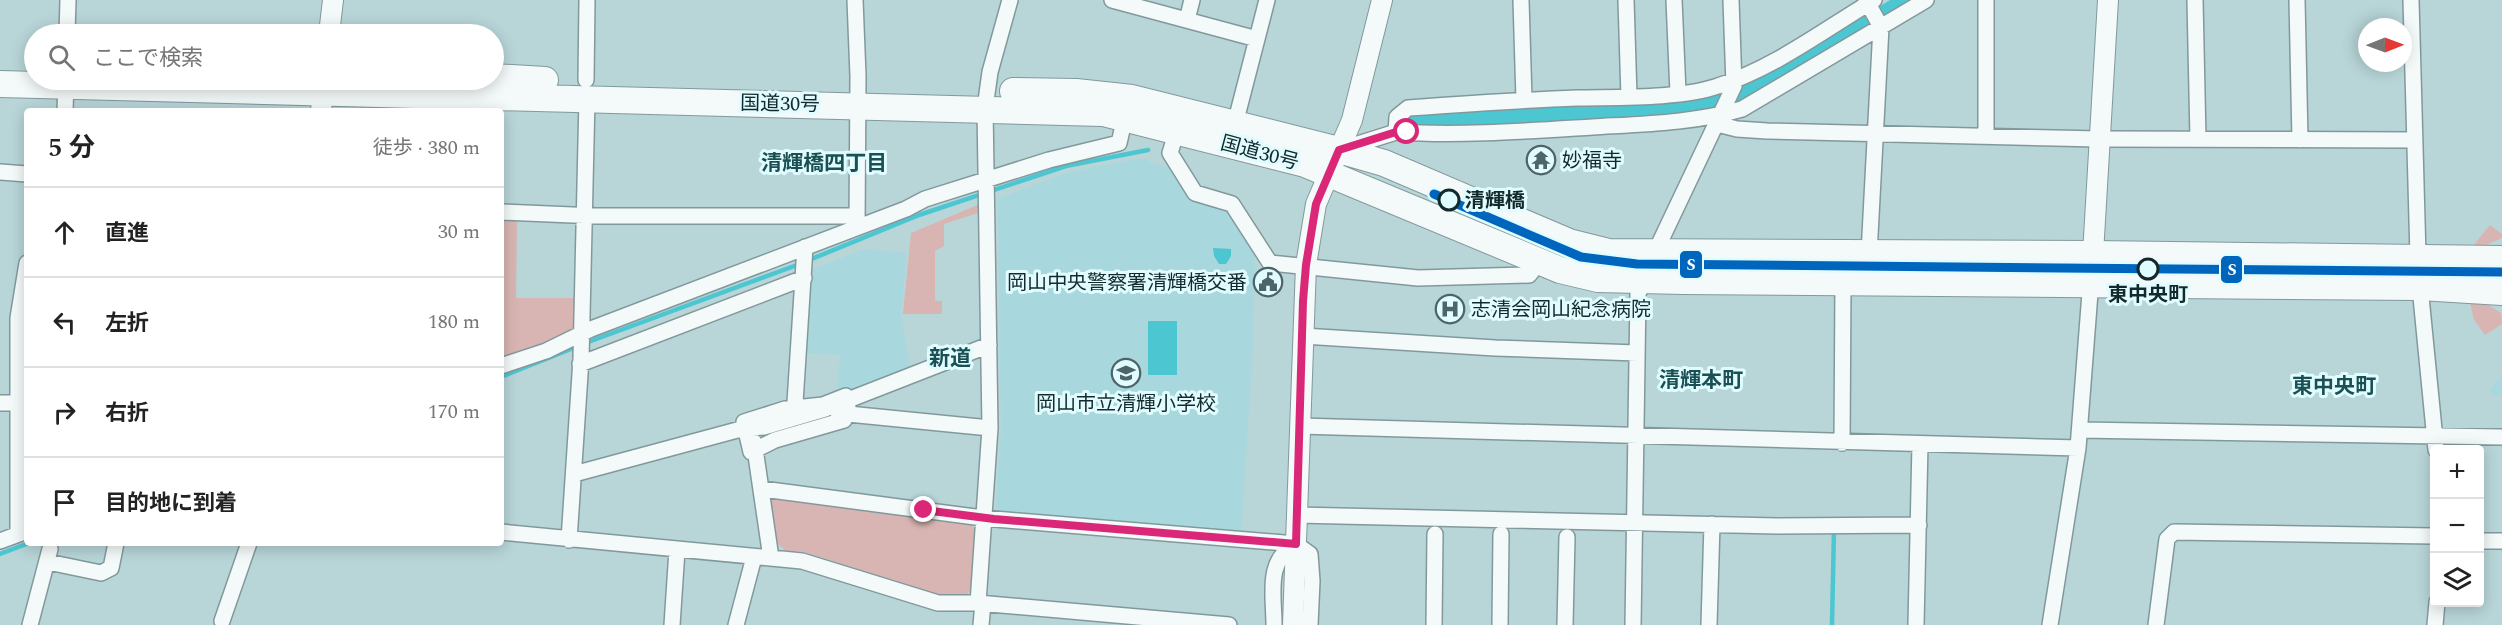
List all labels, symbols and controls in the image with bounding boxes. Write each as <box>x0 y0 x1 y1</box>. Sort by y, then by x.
north arrow <box>2358 18 2412 72</box>
search box <box>24 24 504 90</box>
icon: search <box>45 41 78 74</box>
text: ここで検索 <box>93 42 203 75</box>
street label: 国道30号 <box>740 88 820 120</box>
route start <box>1393 118 1419 144</box>
text: 5 分 <box>48 128 95 168</box>
street label: 国道30号 <box>1217 128 1302 178</box>
text: 徒歩 · 380 m <box>373 133 480 163</box>
temple icon: 妙福寺 <box>1525 144 1557 176</box>
place label: 妙福寺 <box>1562 146 1622 176</box>
district label: 清輝橋四丁目 <box>761 148 887 180</box>
place label: 清輝橋 <box>1465 186 1525 216</box>
marker: 清輝橋 <box>1438 189 1460 211</box>
icon: ahead <box>48 216 81 249</box>
text: 直進 <box>105 217 149 250</box>
text: 30 m <box>438 217 480 247</box>
line badge: S <box>1679 250 1703 279</box>
text: S <box>1686 253 1696 277</box>
line badge: S <box>2220 255 2243 284</box>
marker: 東中央町 <box>2137 258 2159 280</box>
text: S <box>2227 258 2237 282</box>
public building icon: 岡山中央警察署清輝橋交番 <box>1252 266 1284 298</box>
place label: 岡山中央警察署清輝橋交番 <box>1007 268 1247 298</box>
place label: 東中央町 <box>2108 280 2188 310</box>
hospital icon: 志清会岡山紀念病院 <box>1434 293 1466 325</box>
place label: 志清会岡山紀念病院 <box>1471 295 1651 325</box>
icon: left <box>48 306 81 339</box>
text: 左折 <box>105 307 149 340</box>
text: 180 m <box>428 307 480 337</box>
district label: 新道 <box>929 343 971 375</box>
school or university icon: 岡山市立清輝小学校 <box>1110 357 1142 389</box>
district label: 清輝本町 <box>1659 365 1743 397</box>
district label: 東中央町 <box>2292 371 2376 403</box>
place label: 岡山市立清輝小学校 <box>1036 389 1216 419</box>
icon: right <box>48 396 81 429</box>
text: 右折 <box>105 397 149 430</box>
text: 170 m <box>428 397 480 427</box>
map controls <box>2430 445 2484 607</box>
button: + <box>2430 445 2484 499</box>
icon: arrive <box>48 486 81 519</box>
text: 目的地に到着 <box>105 487 237 520</box>
route end <box>910 496 936 522</box>
button: − <box>2430 499 2484 553</box>
button: layers <box>2430 553 2484 607</box>

